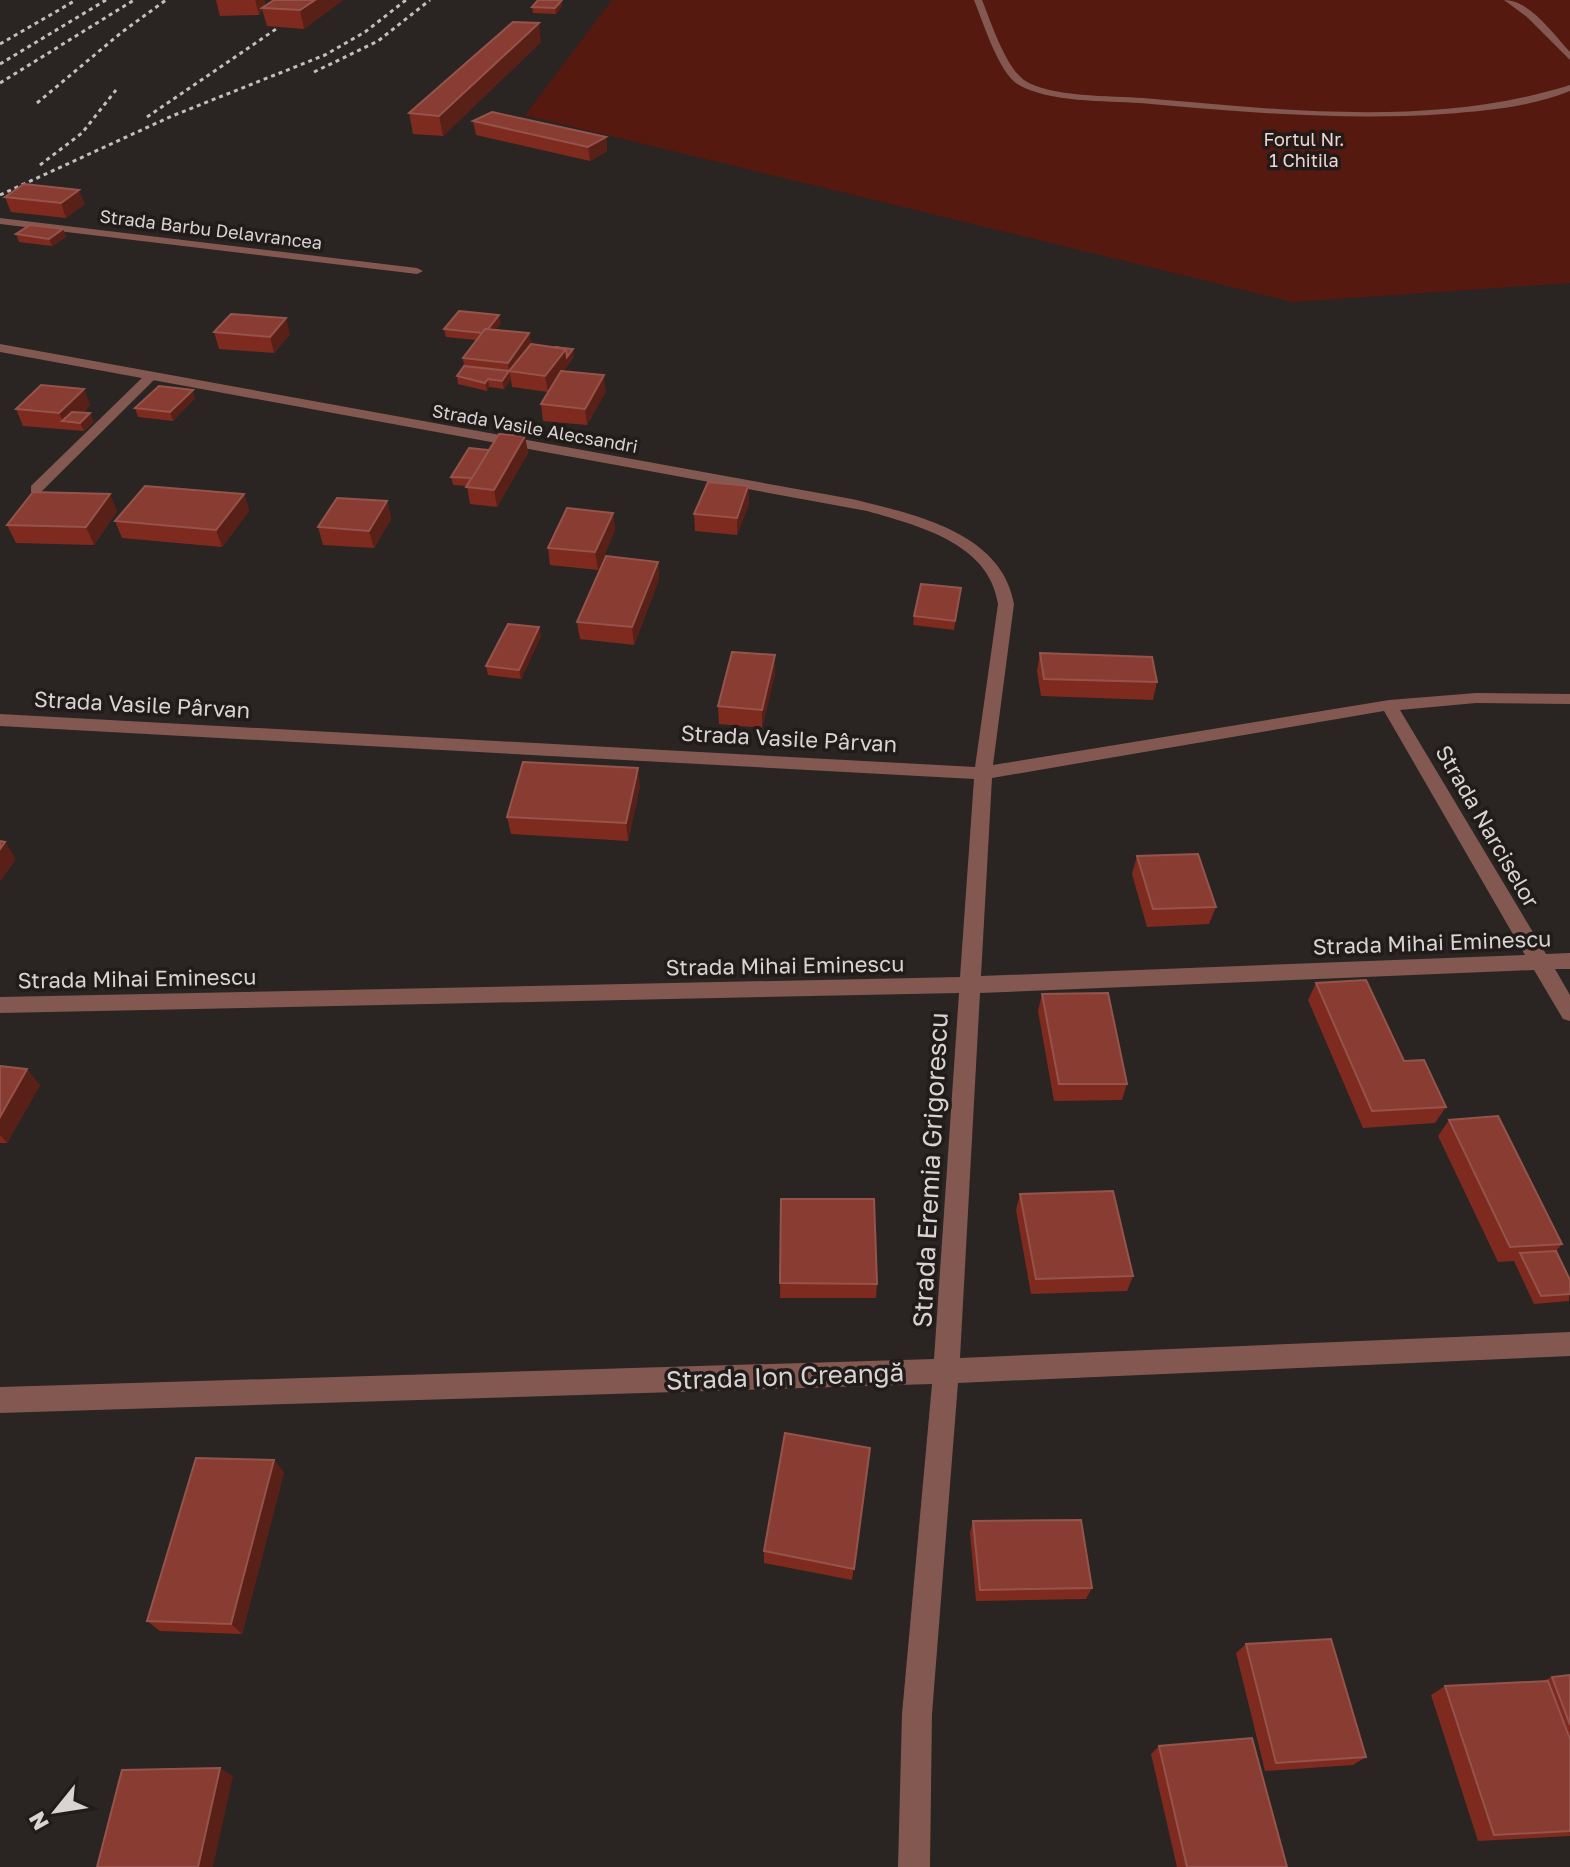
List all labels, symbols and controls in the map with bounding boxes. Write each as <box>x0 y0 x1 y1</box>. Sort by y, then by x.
park label: Fortul Nr. 1 Chitila <box>1264 128 1345 171</box>
street label: Strada Barbu Delavrancea <box>98 204 324 254</box>
street label: Strada Vasile Alecsandri <box>430 399 640 457</box>
street label: Strada Vasile Pârvan <box>33 685 251 723</box>
street label: Strada Vasile Pârvan <box>680 719 898 757</box>
street label: Strada Narciselor <box>1431 740 1546 912</box>
street label: Strada Mihai Eminescu <box>1312 924 1552 960</box>
street label: Strada Mihai Eminescu <box>665 949 905 981</box>
street label: Strada Mihai Eminescu <box>17 962 257 994</box>
street label: Strada Eremia Grigorescu <box>906 1011 954 1329</box>
street label: Strada Ion Creangă <box>665 1356 905 1396</box>
north arrow <box>16 1771 96 1851</box>
text: N <box>22 1807 54 1835</box>

